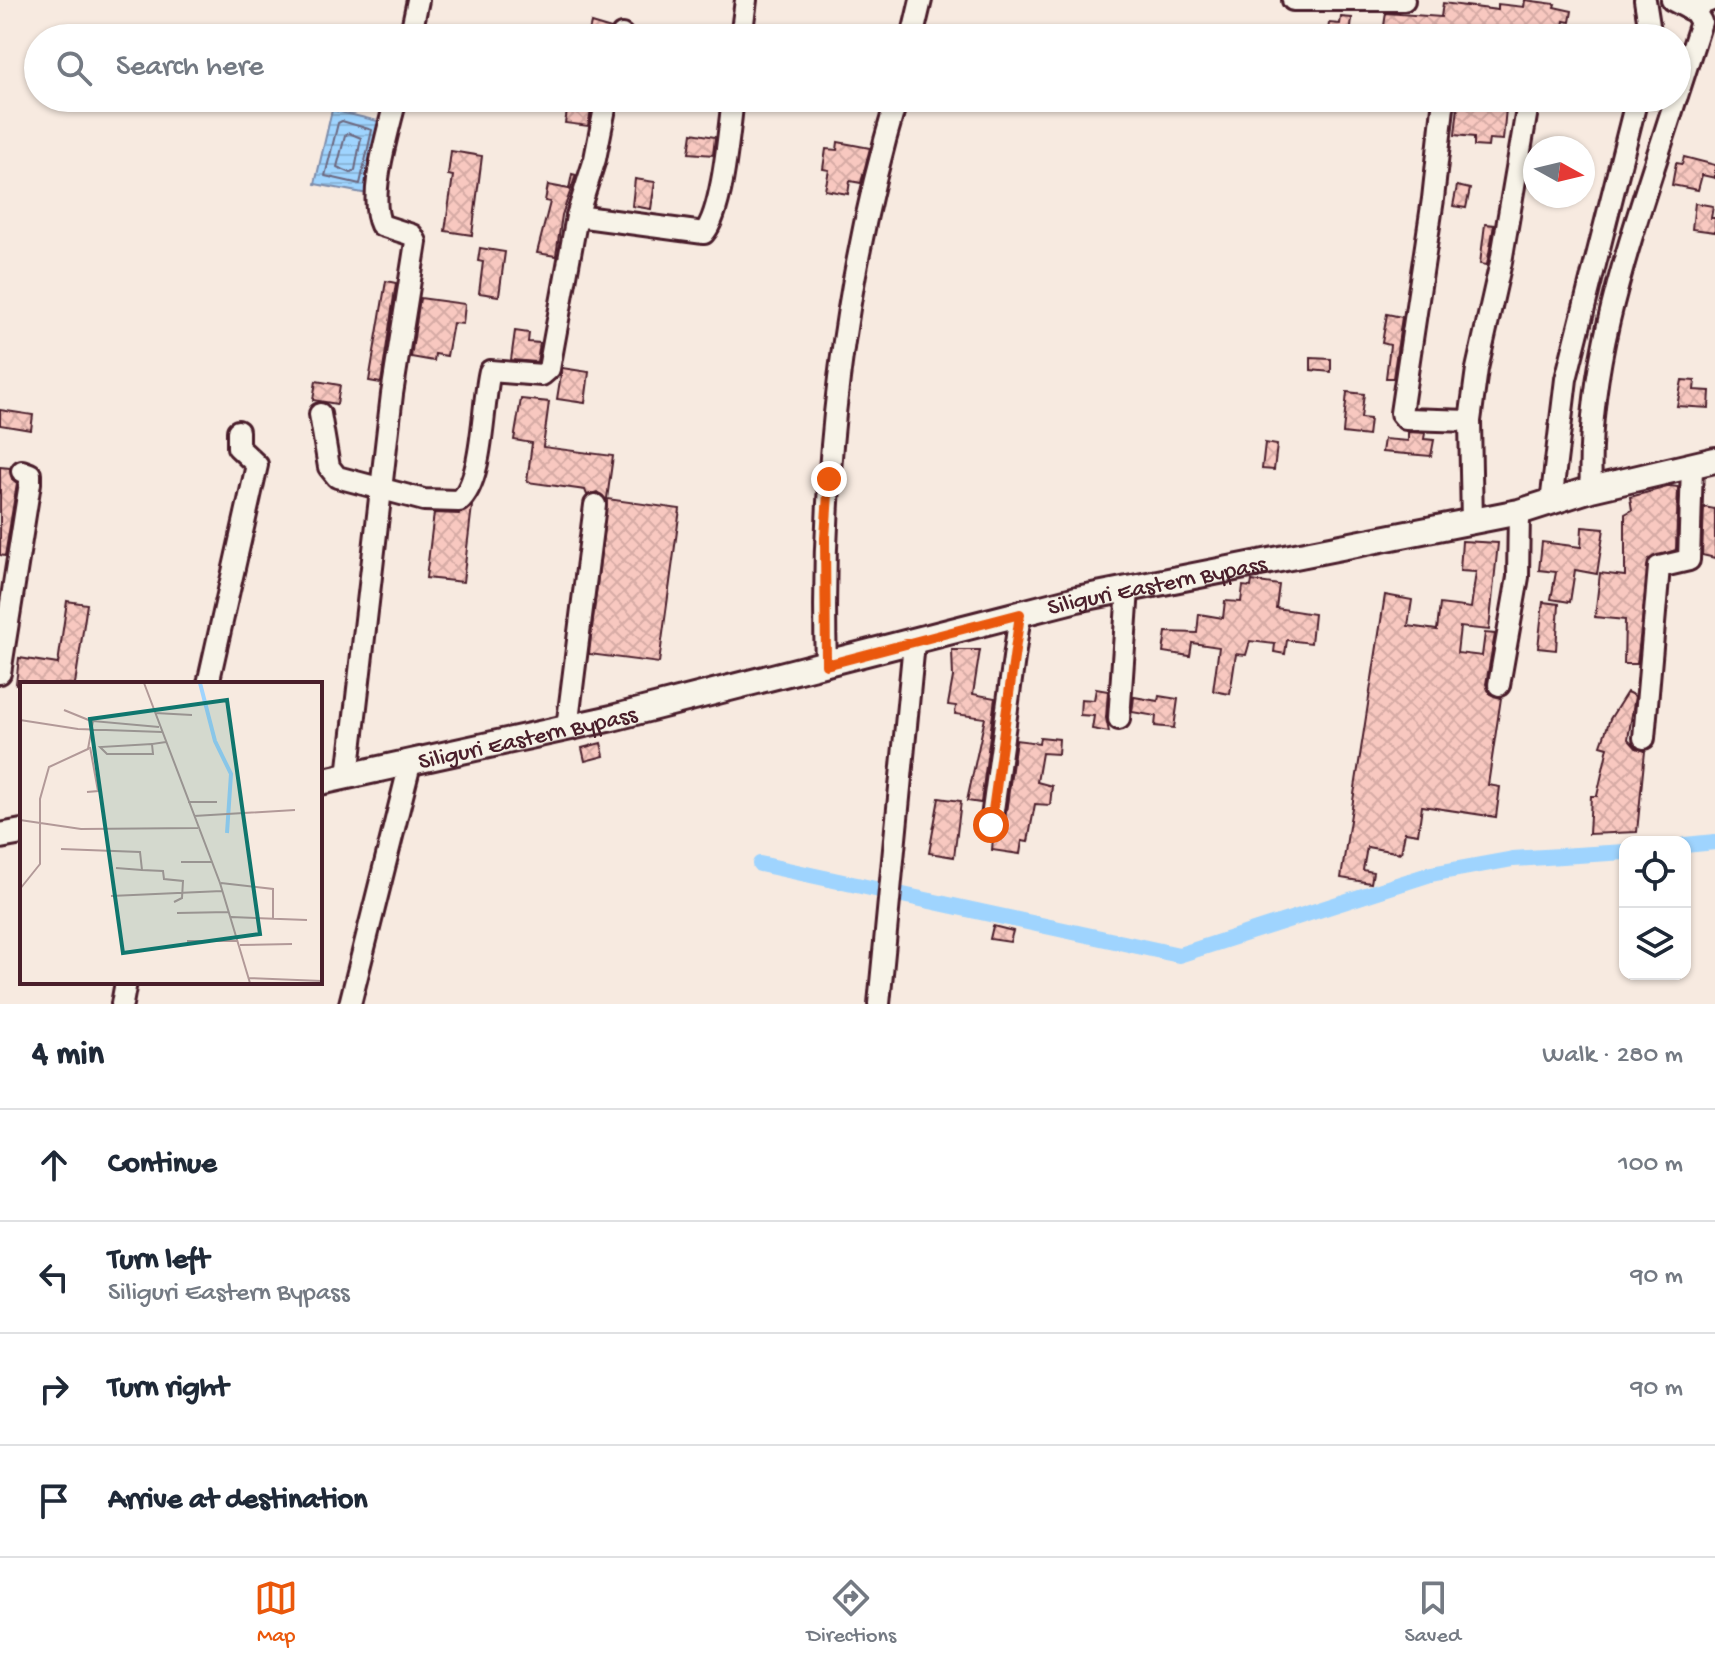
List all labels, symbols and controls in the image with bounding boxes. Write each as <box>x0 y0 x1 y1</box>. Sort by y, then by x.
search box <box>24 24 1691 112</box>
icon: search <box>52 46 96 90</box>
text: Search here <box>116 51 264 86</box>
north arrow <box>1523 136 1595 208</box>
route end <box>811 461 847 497</box>
street label: Siliguri Eastern Bypass <box>1045 551 1271 624</box>
inset map <box>20 682 322 984</box>
street label: Siliguri Eastern Bypass <box>416 701 641 778</box>
route start <box>973 807 1009 843</box>
map controls <box>1619 836 1691 980</box>
button: locate <box>1619 836 1691 908</box>
button: layers <box>1619 908 1691 980</box>
text: 4 min <box>32 1036 104 1076</box>
text: Walk · 280 m <box>1542 1041 1683 1072</box>
icon: ahead <box>32 1143 76 1187</box>
text: Continue <box>108 1148 217 1183</box>
text: 100 m <box>1618 1150 1683 1181</box>
text: Turn left <box>108 1244 209 1279</box>
icon: left <box>32 1255 76 1299</box>
text: 90 m <box>1631 1262 1683 1293</box>
text: Siliguri Eastern Bypass <box>108 1279 349 1310</box>
icon: right <box>32 1367 76 1411</box>
text: Turn right <box>108 1372 228 1407</box>
text: 90 m <box>1631 1374 1683 1405</box>
icon: arrive <box>32 1479 76 1523</box>
text: Arrive at destination <box>108 1484 368 1519</box>
tab: Map <box>254 1576 298 1650</box>
tab: Directions <box>807 1576 896 1650</box>
tab: Saved <box>1404 1576 1461 1650</box>

